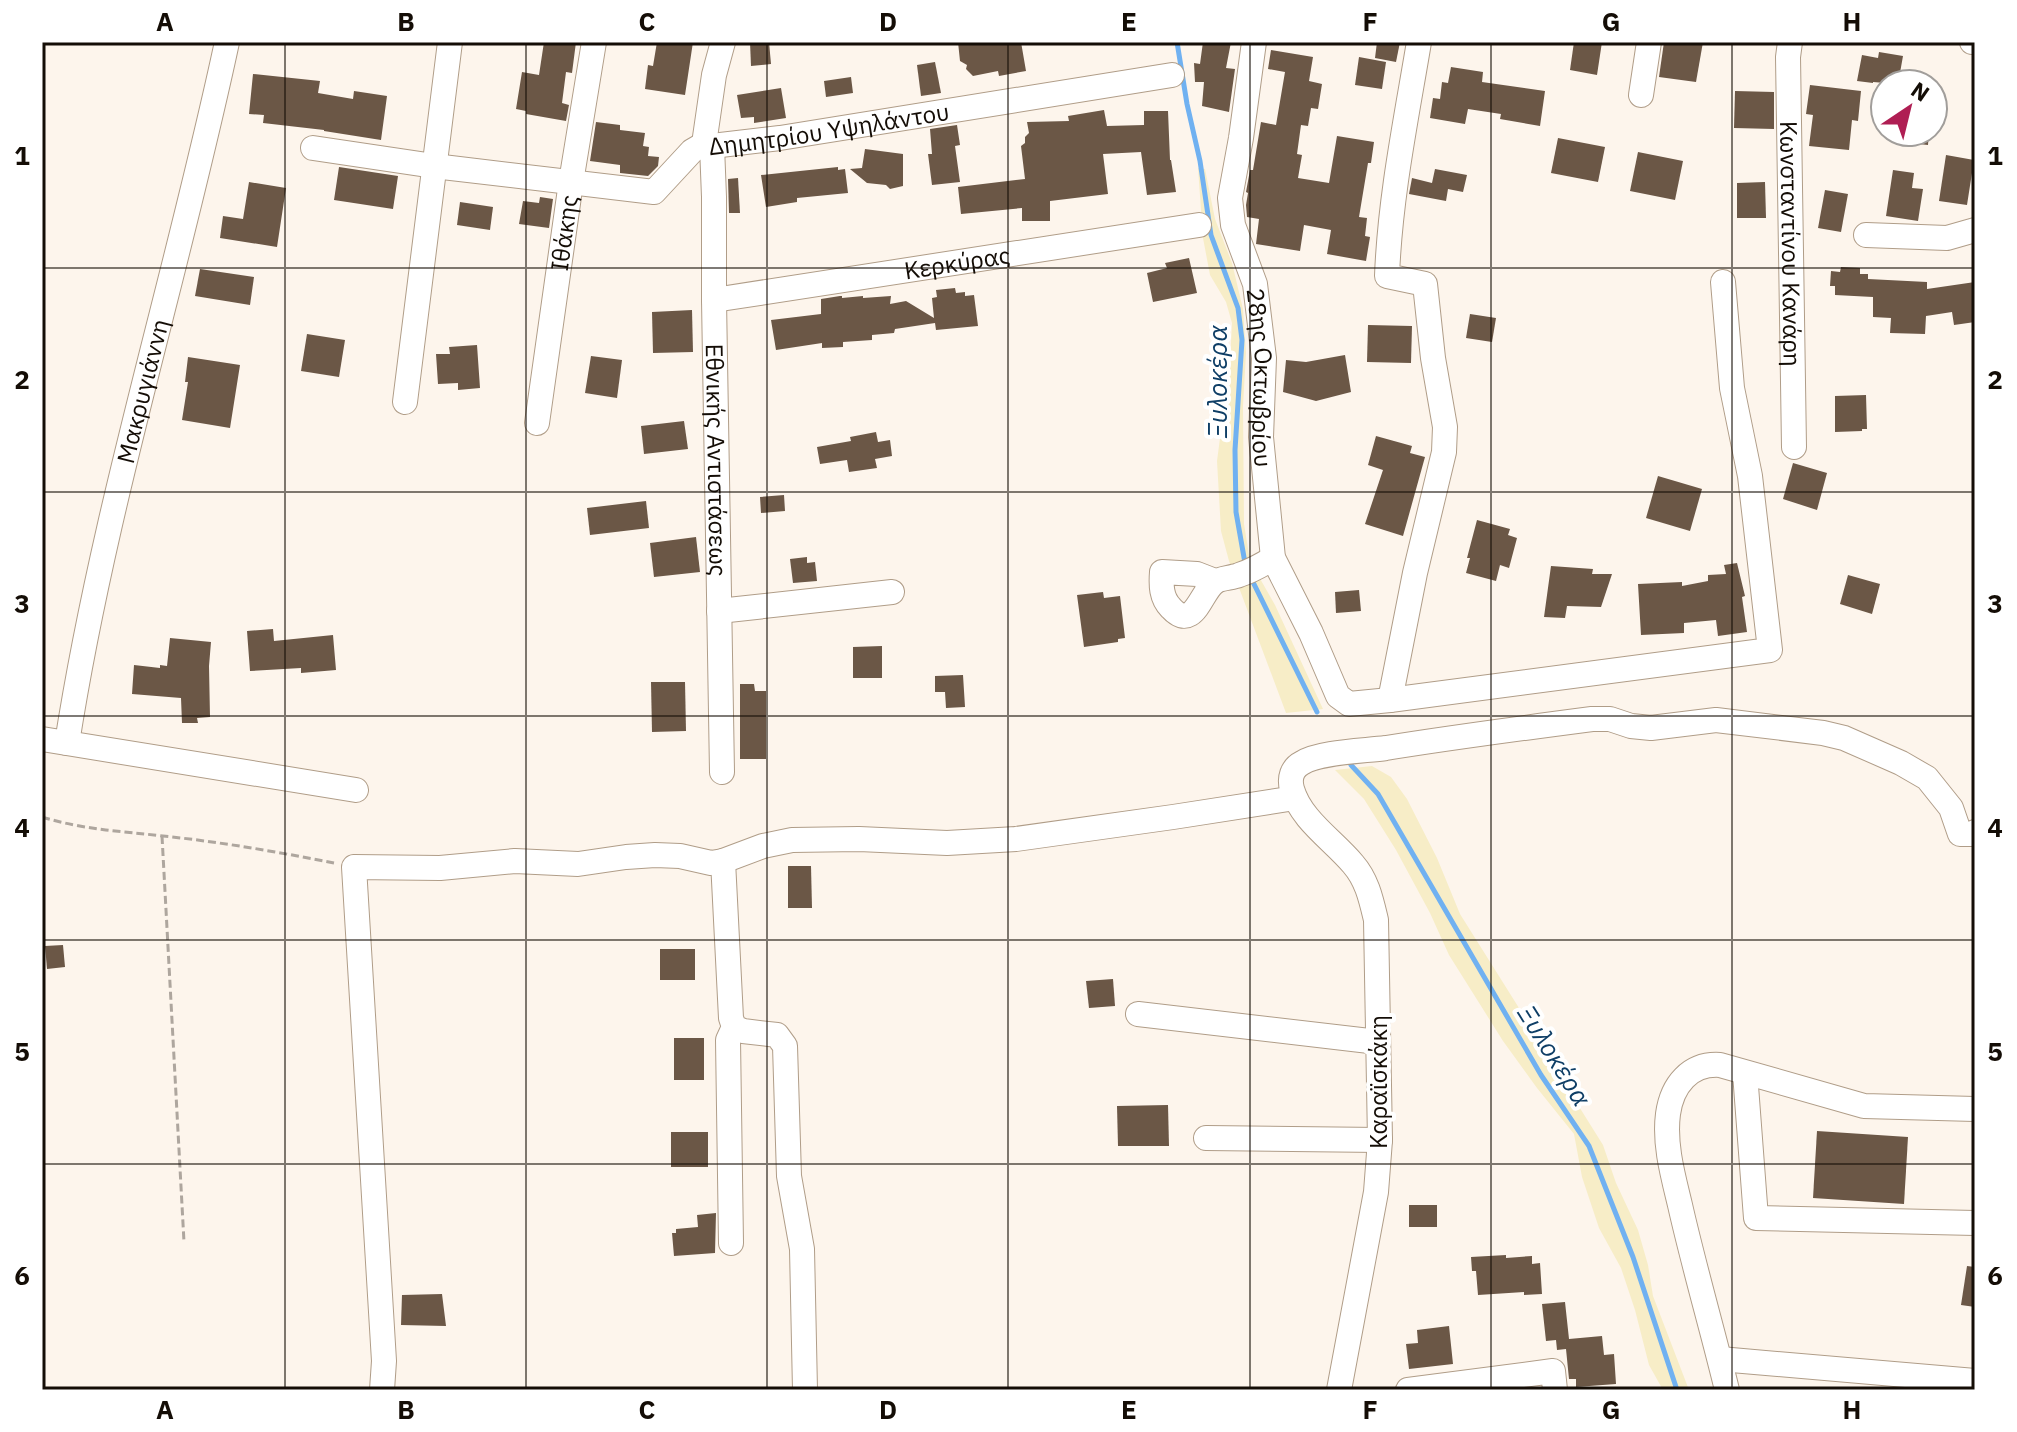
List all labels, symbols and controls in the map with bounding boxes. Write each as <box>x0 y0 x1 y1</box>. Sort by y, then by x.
text: A <box>156 4 174 38</box>
text: B <box>397 4 415 38</box>
text: C <box>639 4 656 38</box>
text: D <box>879 4 897 38</box>
text: E <box>1121 4 1137 38</box>
text: F <box>1362 4 1378 38</box>
text: G <box>1602 4 1620 38</box>
text: H <box>1843 4 1861 38</box>
north arrow <box>1869 68 1949 148</box>
text: N <box>1906 75 1936 108</box>
street label: Δημητρίου Υψηλάντου <box>707 95 952 162</box>
street label: Κωνσταντίνου Κανάρη <box>1773 121 1809 367</box>
text: 1 <box>14 138 30 172</box>
text: 1 <box>1987 138 2003 172</box>
street label: Ιθάκης <box>543 193 585 273</box>
street label: Κερκύρας <box>902 238 1012 286</box>
street label: 28ης Οκτωβρίου <box>1240 286 1281 469</box>
street label: Μακρυγιάννη <box>109 315 176 467</box>
water label: Ξυλοκέρα <box>1200 325 1234 439</box>
street label: Εθνικής Αντιστάσεως <box>699 343 735 577</box>
text: 2 <box>14 362 30 396</box>
text: 2 <box>1987 362 2003 396</box>
text: 3 <box>14 586 30 620</box>
text: 3 <box>1987 586 2003 620</box>
text: 4 <box>14 810 30 844</box>
text: 4 <box>1987 810 2003 844</box>
water label: Ξυλοκέρα <box>1511 998 1600 1113</box>
street label: Καραϊσκάκη <box>1362 1015 1394 1149</box>
text: 5 <box>14 1034 30 1068</box>
text: 5 <box>1987 1034 2003 1068</box>
text: 6 <box>14 1258 30 1292</box>
text: 6 <box>1987 1258 2003 1292</box>
text: A <box>156 1392 174 1426</box>
text: B <box>397 1392 415 1426</box>
text: C <box>639 1392 656 1426</box>
text: D <box>879 1392 897 1426</box>
text: E <box>1121 1392 1137 1426</box>
text: F <box>1362 1392 1378 1426</box>
text: G <box>1602 1392 1620 1426</box>
text: H <box>1843 1392 1861 1426</box>

